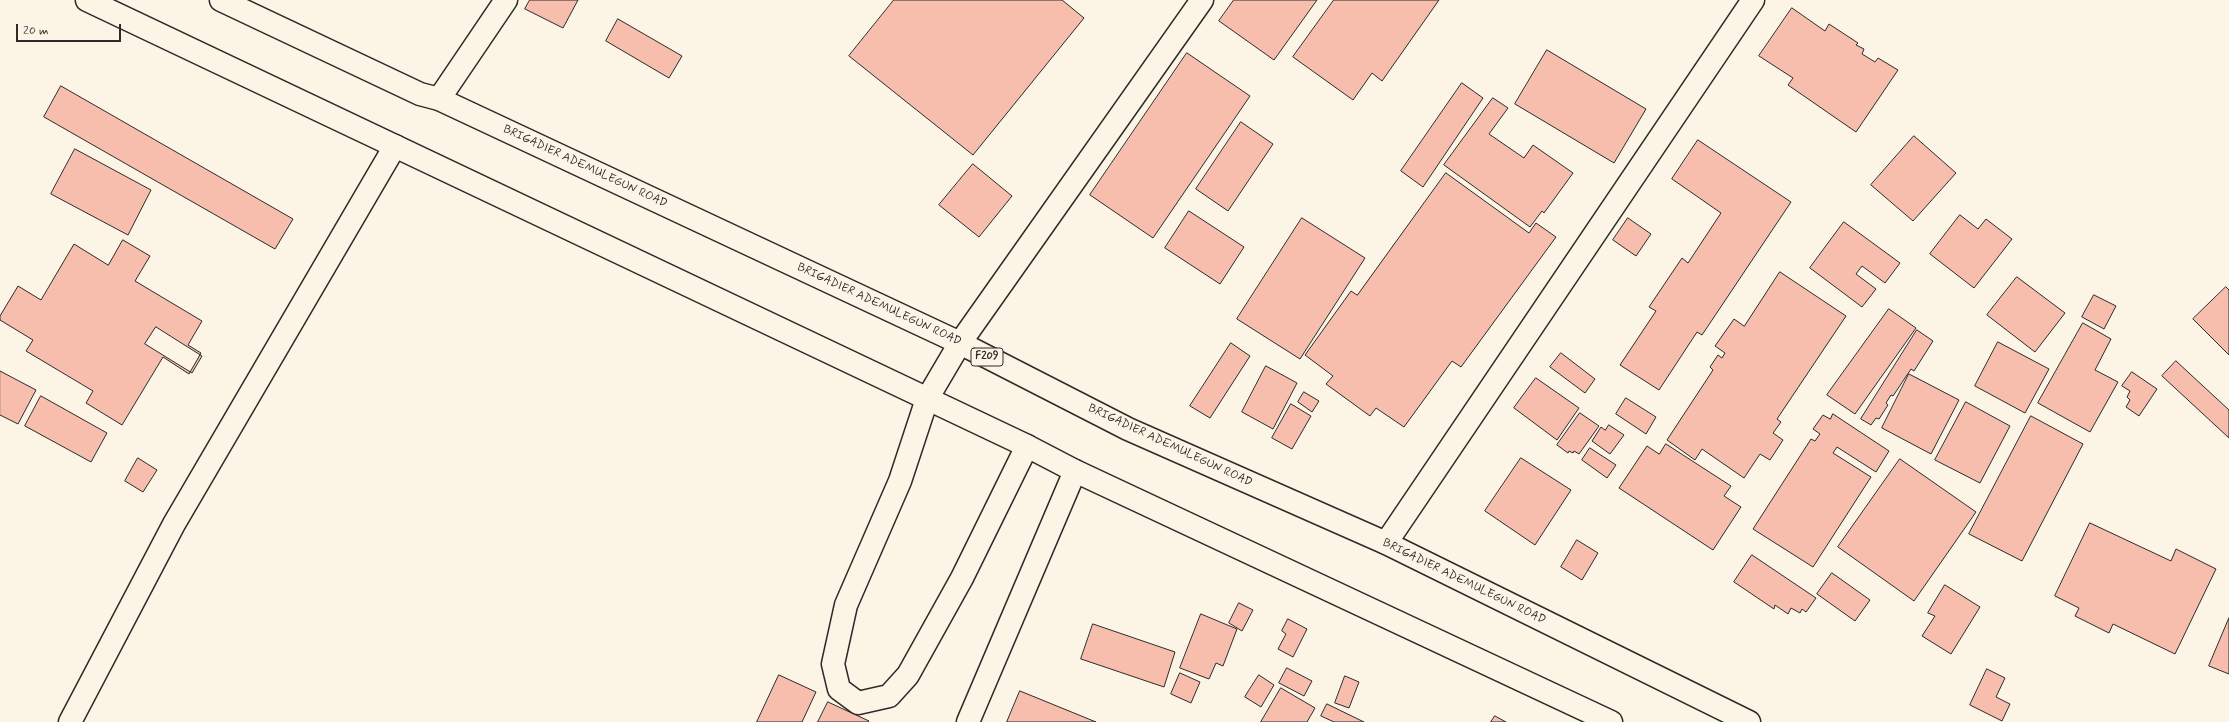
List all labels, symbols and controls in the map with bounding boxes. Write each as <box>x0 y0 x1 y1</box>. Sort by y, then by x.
scale bar <box>18 16 123 42</box>
text: 20 m <box>23 23 49 39</box>
street label: BRIGADIER ADEMULEGUN ROAD <box>500 122 670 212</box>
street label: BRIGADIER ADEMULEGUN ROAD <box>794 260 964 350</box>
road number: F209 <box>971 348 1003 366</box>
street label: BRIGADIER ADEMULEGUN ROAD <box>1085 401 1255 491</box>
street label: BRIGADIER ADEMULEGUN ROAD <box>1380 536 1548 628</box>

